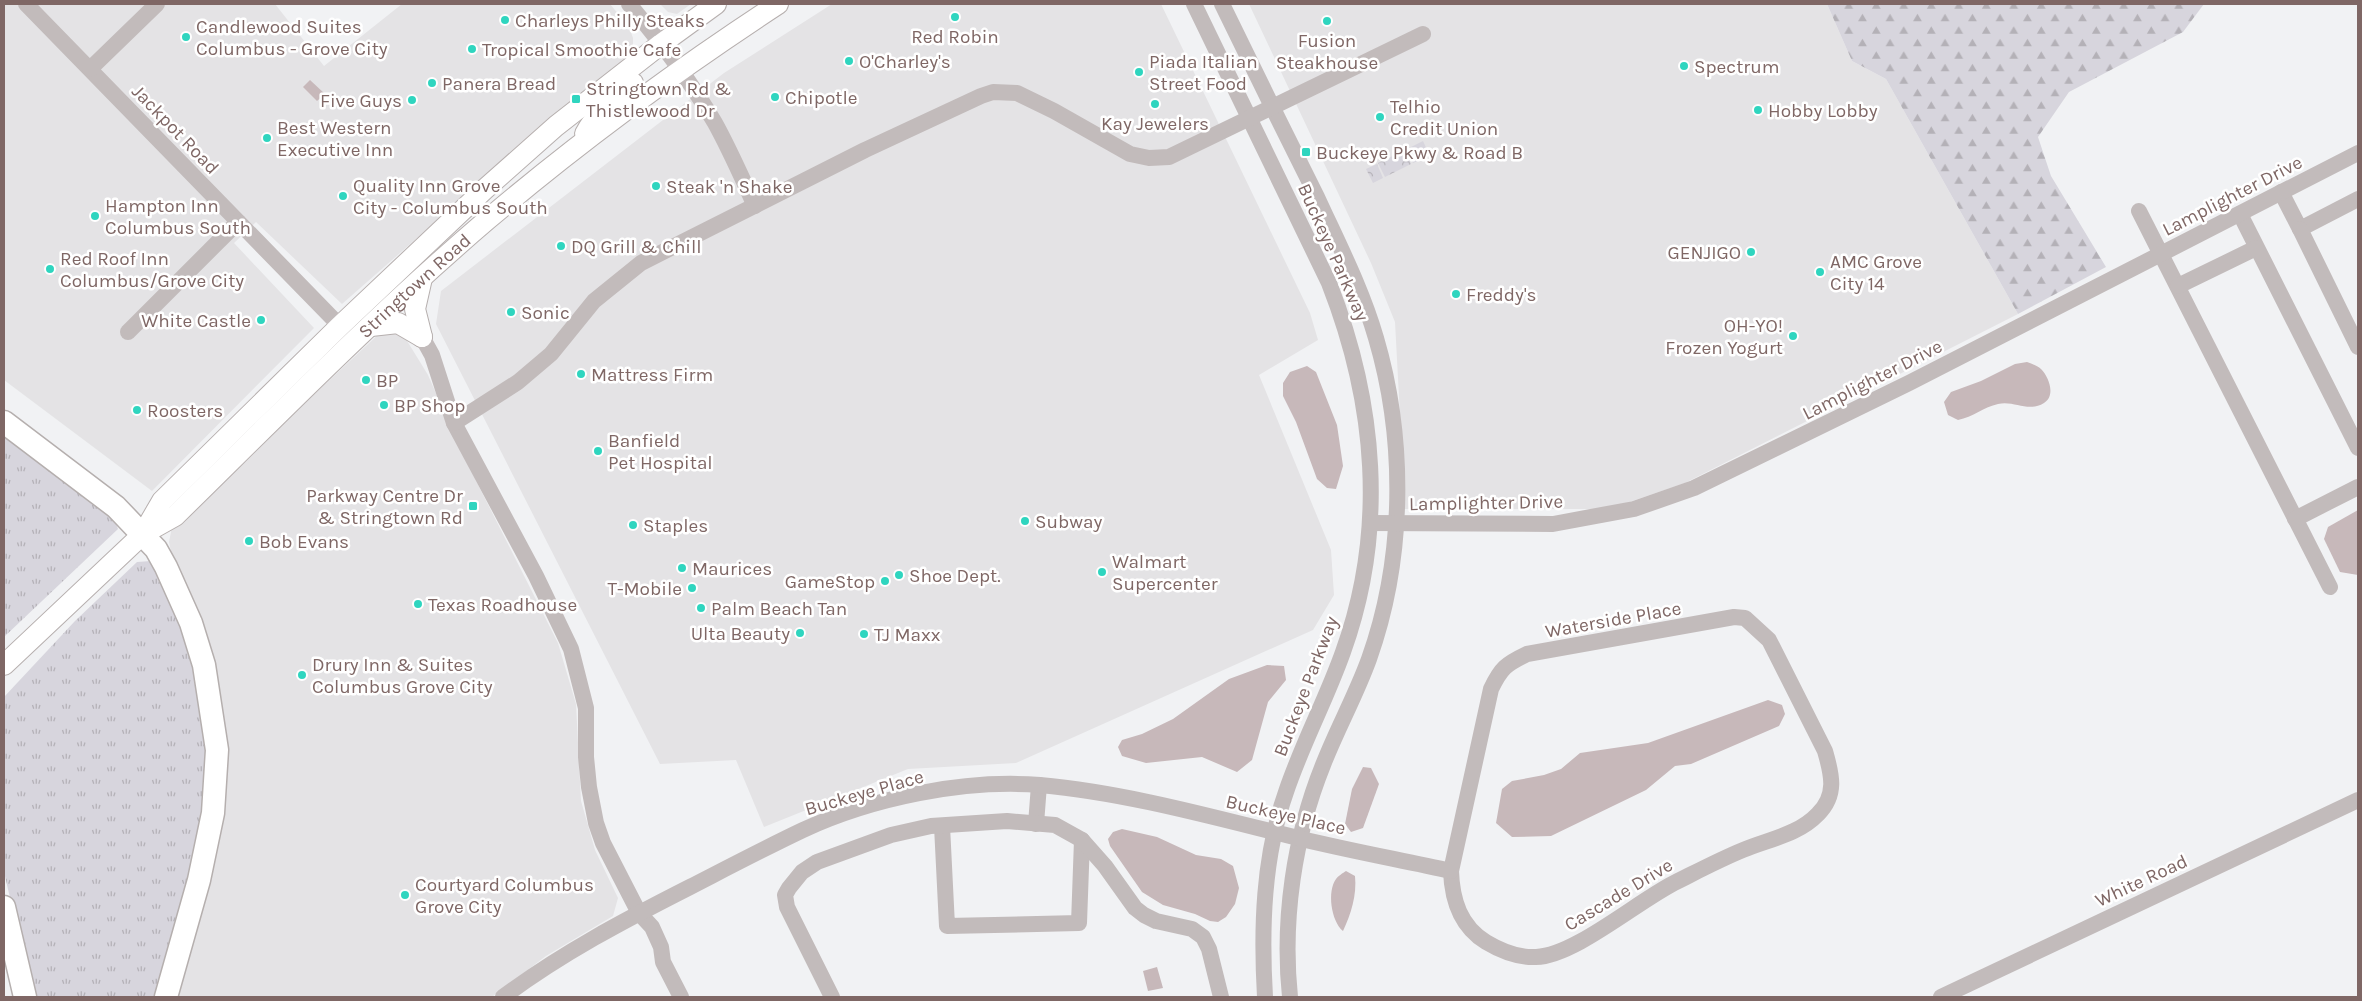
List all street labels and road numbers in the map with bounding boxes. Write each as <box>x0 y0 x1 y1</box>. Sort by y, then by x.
street label: Jackpot Road <box>127 81 223 179</box>
street label: Lamplighter Drive <box>2159 151 2306 241</box>
street label: Buckeye Parkway <box>1293 180 1373 325</box>
street label: Stringtown Road <box>354 229 475 343</box>
street label: Lamplighter Drive <box>1799 335 1946 425</box>
street label: Lamplighter Drive <box>1409 491 1563 515</box>
street label: Waterside Place <box>1543 597 1683 643</box>
street label: Buckeye Parkway <box>1269 613 1343 760</box>
street label: Buckeye Place <box>802 765 926 820</box>
street label: Buckeye Place <box>1224 790 1348 839</box>
street label: White Road <box>2092 850 2191 912</box>
street label: Cascade Drive <box>1560 854 1677 936</box>

